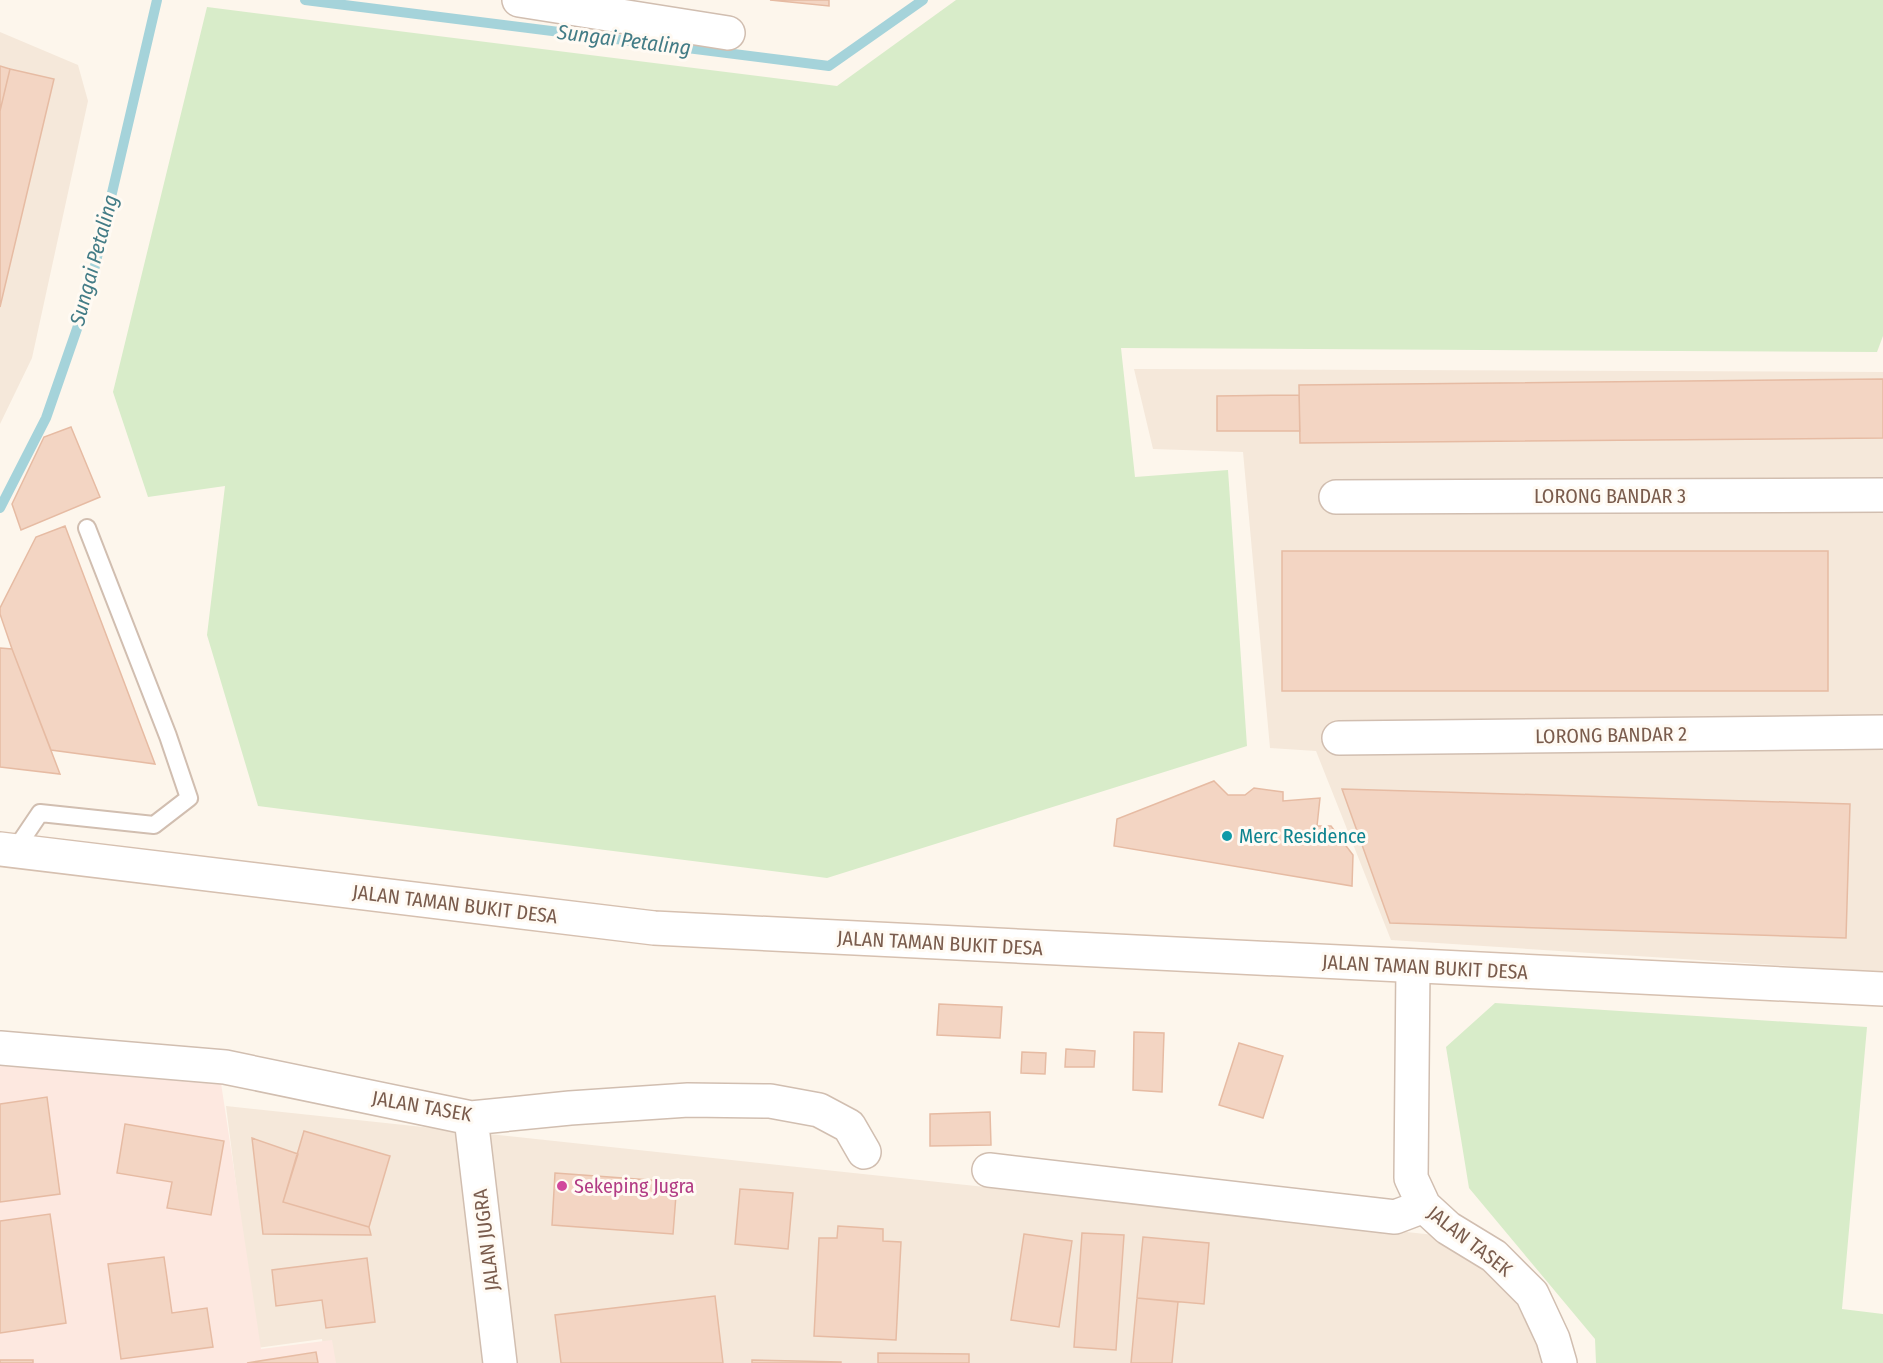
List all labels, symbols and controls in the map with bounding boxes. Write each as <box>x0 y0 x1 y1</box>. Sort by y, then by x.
water label: Sungai Petaling <box>555 19 692 61</box>
water label: Sungai Petaling <box>64 192 124 329</box>
street label: LORONG BANDAR 3 <box>1534 484 1686 508</box>
street label: LORONG BANDAR 2 <box>1535 722 1687 748</box>
place label: Merc Residence <box>1239 824 1366 848</box>
marker: Merc Residence <box>1220 829 1234 843</box>
street label: JALAN TAMAN BUKIT DESA <box>351 880 559 929</box>
street label: JALAN TAMAN BUKIT DESA <box>836 926 1044 960</box>
street label: JALAN TAMAN BUKIT DESA <box>1321 950 1529 984</box>
street label: JALAN TASEK <box>370 1085 474 1127</box>
place label: Sekeping Jugra <box>574 1174 695 1198</box>
marker: Sekeping Jugra <box>555 1179 569 1193</box>
street label: JALAN JUGRA <box>468 1187 504 1292</box>
street label: JALAN TASEK <box>1423 1200 1517 1282</box>

